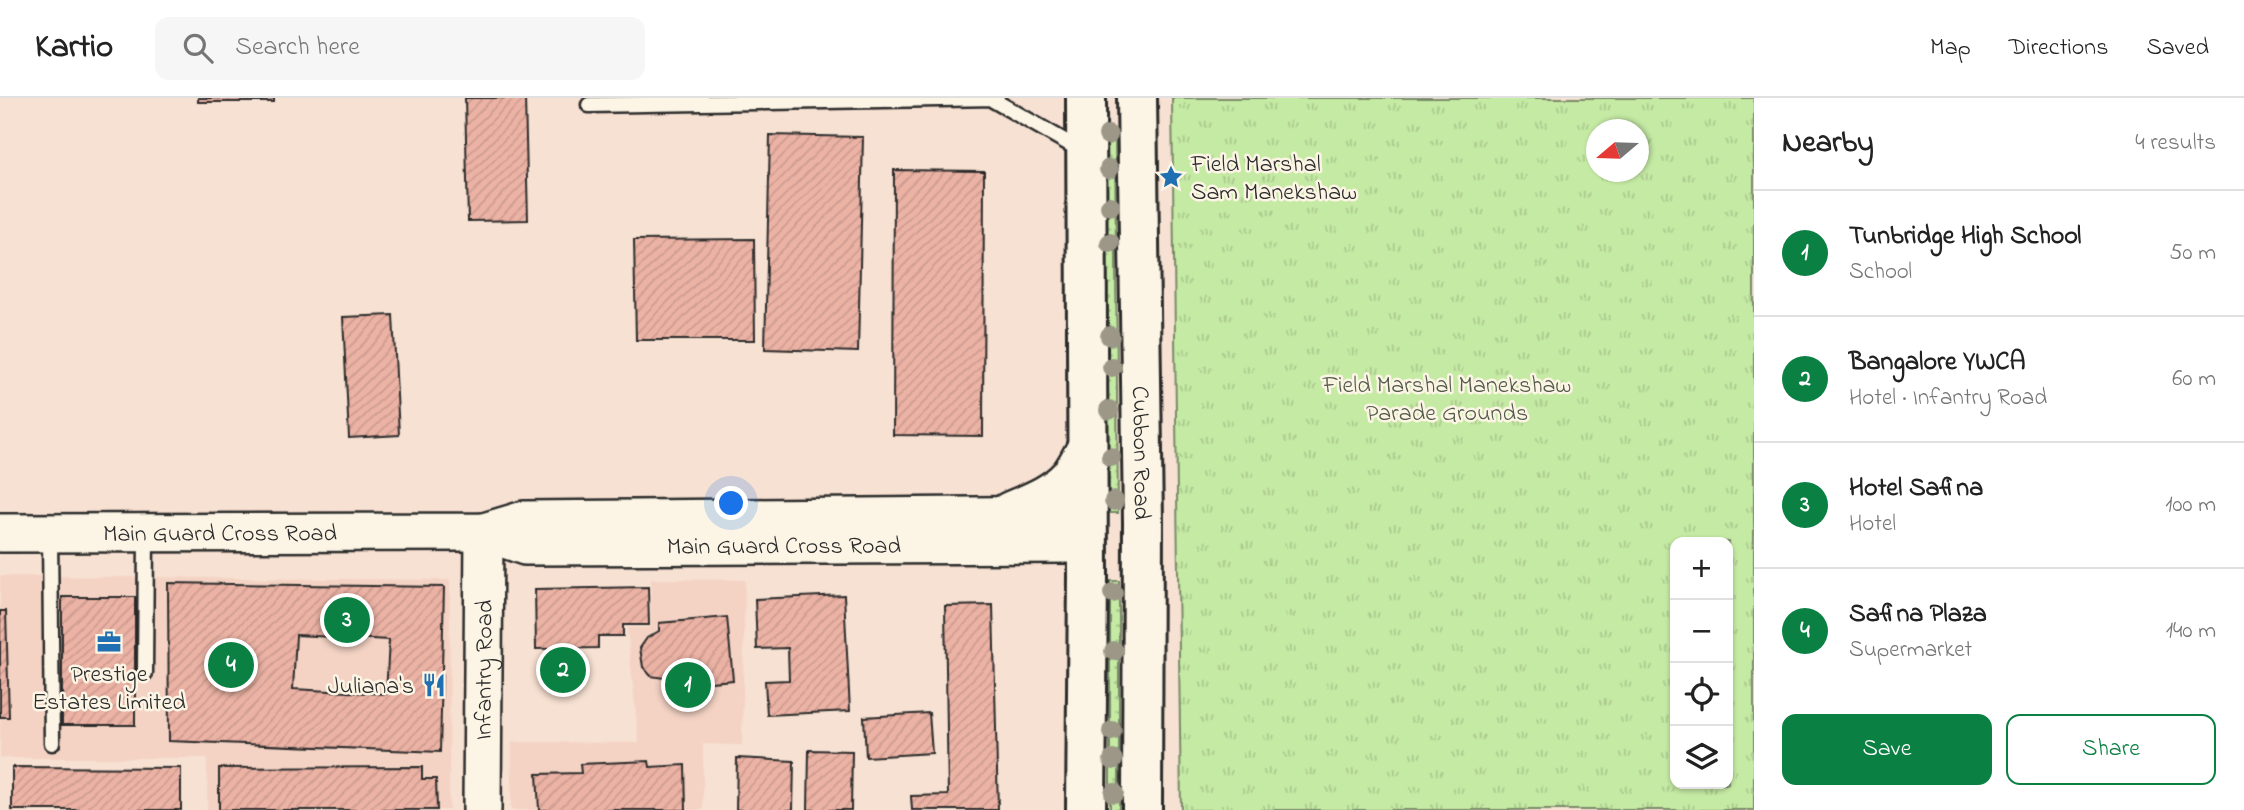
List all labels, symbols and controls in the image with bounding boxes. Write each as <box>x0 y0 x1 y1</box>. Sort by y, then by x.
search box <box>155 17 645 80</box>
text: Kartio <box>35 24 113 72</box>
icon: search <box>179 29 217 67</box>
text: Search here <box>235 29 360 67</box>
text: Map <box>1930 31 1971 66</box>
text: Directions <box>2009 31 2108 66</box>
text: Saved <box>2146 31 2209 66</box>
north arrow <box>1586 119 1649 182</box>
text: Nearby <box>1782 122 1874 166</box>
text: 4 results <box>2135 127 2216 160</box>
place label: Field Marshal Sam Manekshaw <box>1190 148 1357 211</box>
place icon: Field Marshal Sam Manekshaw <box>1157 163 1185 191</box>
text: Tunbridge High School <box>1849 218 2081 256</box>
text: 1 <box>1801 237 1809 270</box>
text: 50 m <box>2169 237 2216 270</box>
text: School <box>1849 256 1912 289</box>
text: Bangalore YWCA <box>1849 344 2026 382</box>
text: 2 <box>1799 363 1811 396</box>
text: 60 m <box>2172 363 2216 396</box>
park label: Field Marshal Manekshaw Parade Grounds <box>1322 369 1571 432</box>
text: Hotel · Infantry Road <box>1849 382 2047 415</box>
street label: Cubbon Road <box>1121 386 1158 521</box>
text: Hotel Safina <box>1849 470 1983 508</box>
your location <box>714 486 748 520</box>
text: 3 <box>1800 489 1810 522</box>
text: 100 m <box>2165 489 2216 522</box>
text: Hotel <box>1849 508 1896 541</box>
street label: Main Guard Cross Road <box>103 517 338 553</box>
street label: Main Guard Cross Road <box>667 530 901 565</box>
map controls <box>1670 537 1733 789</box>
button: + <box>1670 537 1733 600</box>
pin: 3 <box>324 594 370 646</box>
text: Safina Plaza <box>1849 596 1987 634</box>
street label: Infantry Road <box>468 599 504 740</box>
button: − <box>1670 600 1733 663</box>
text: 4 <box>1800 615 1810 648</box>
text: 140 m <box>2166 615 2216 648</box>
office icon: Prestige Estates Limited <box>95 628 123 656</box>
text: Supermarket <box>1849 634 1972 667</box>
pin: 4 <box>208 639 254 691</box>
pin: 2 <box>540 644 586 696</box>
place label: Prestige Estates Limited <box>32 658 186 721</box>
pin: 1 <box>665 659 711 711</box>
button: locate <box>1670 663 1733 726</box>
place label: Juliana's <box>328 670 414 705</box>
restaurant icon: Juliana's <box>420 671 448 699</box>
button: Save <box>1782 714 1992 785</box>
button: Share <box>2006 714 2216 785</box>
button: layers <box>1670 726 1733 789</box>

